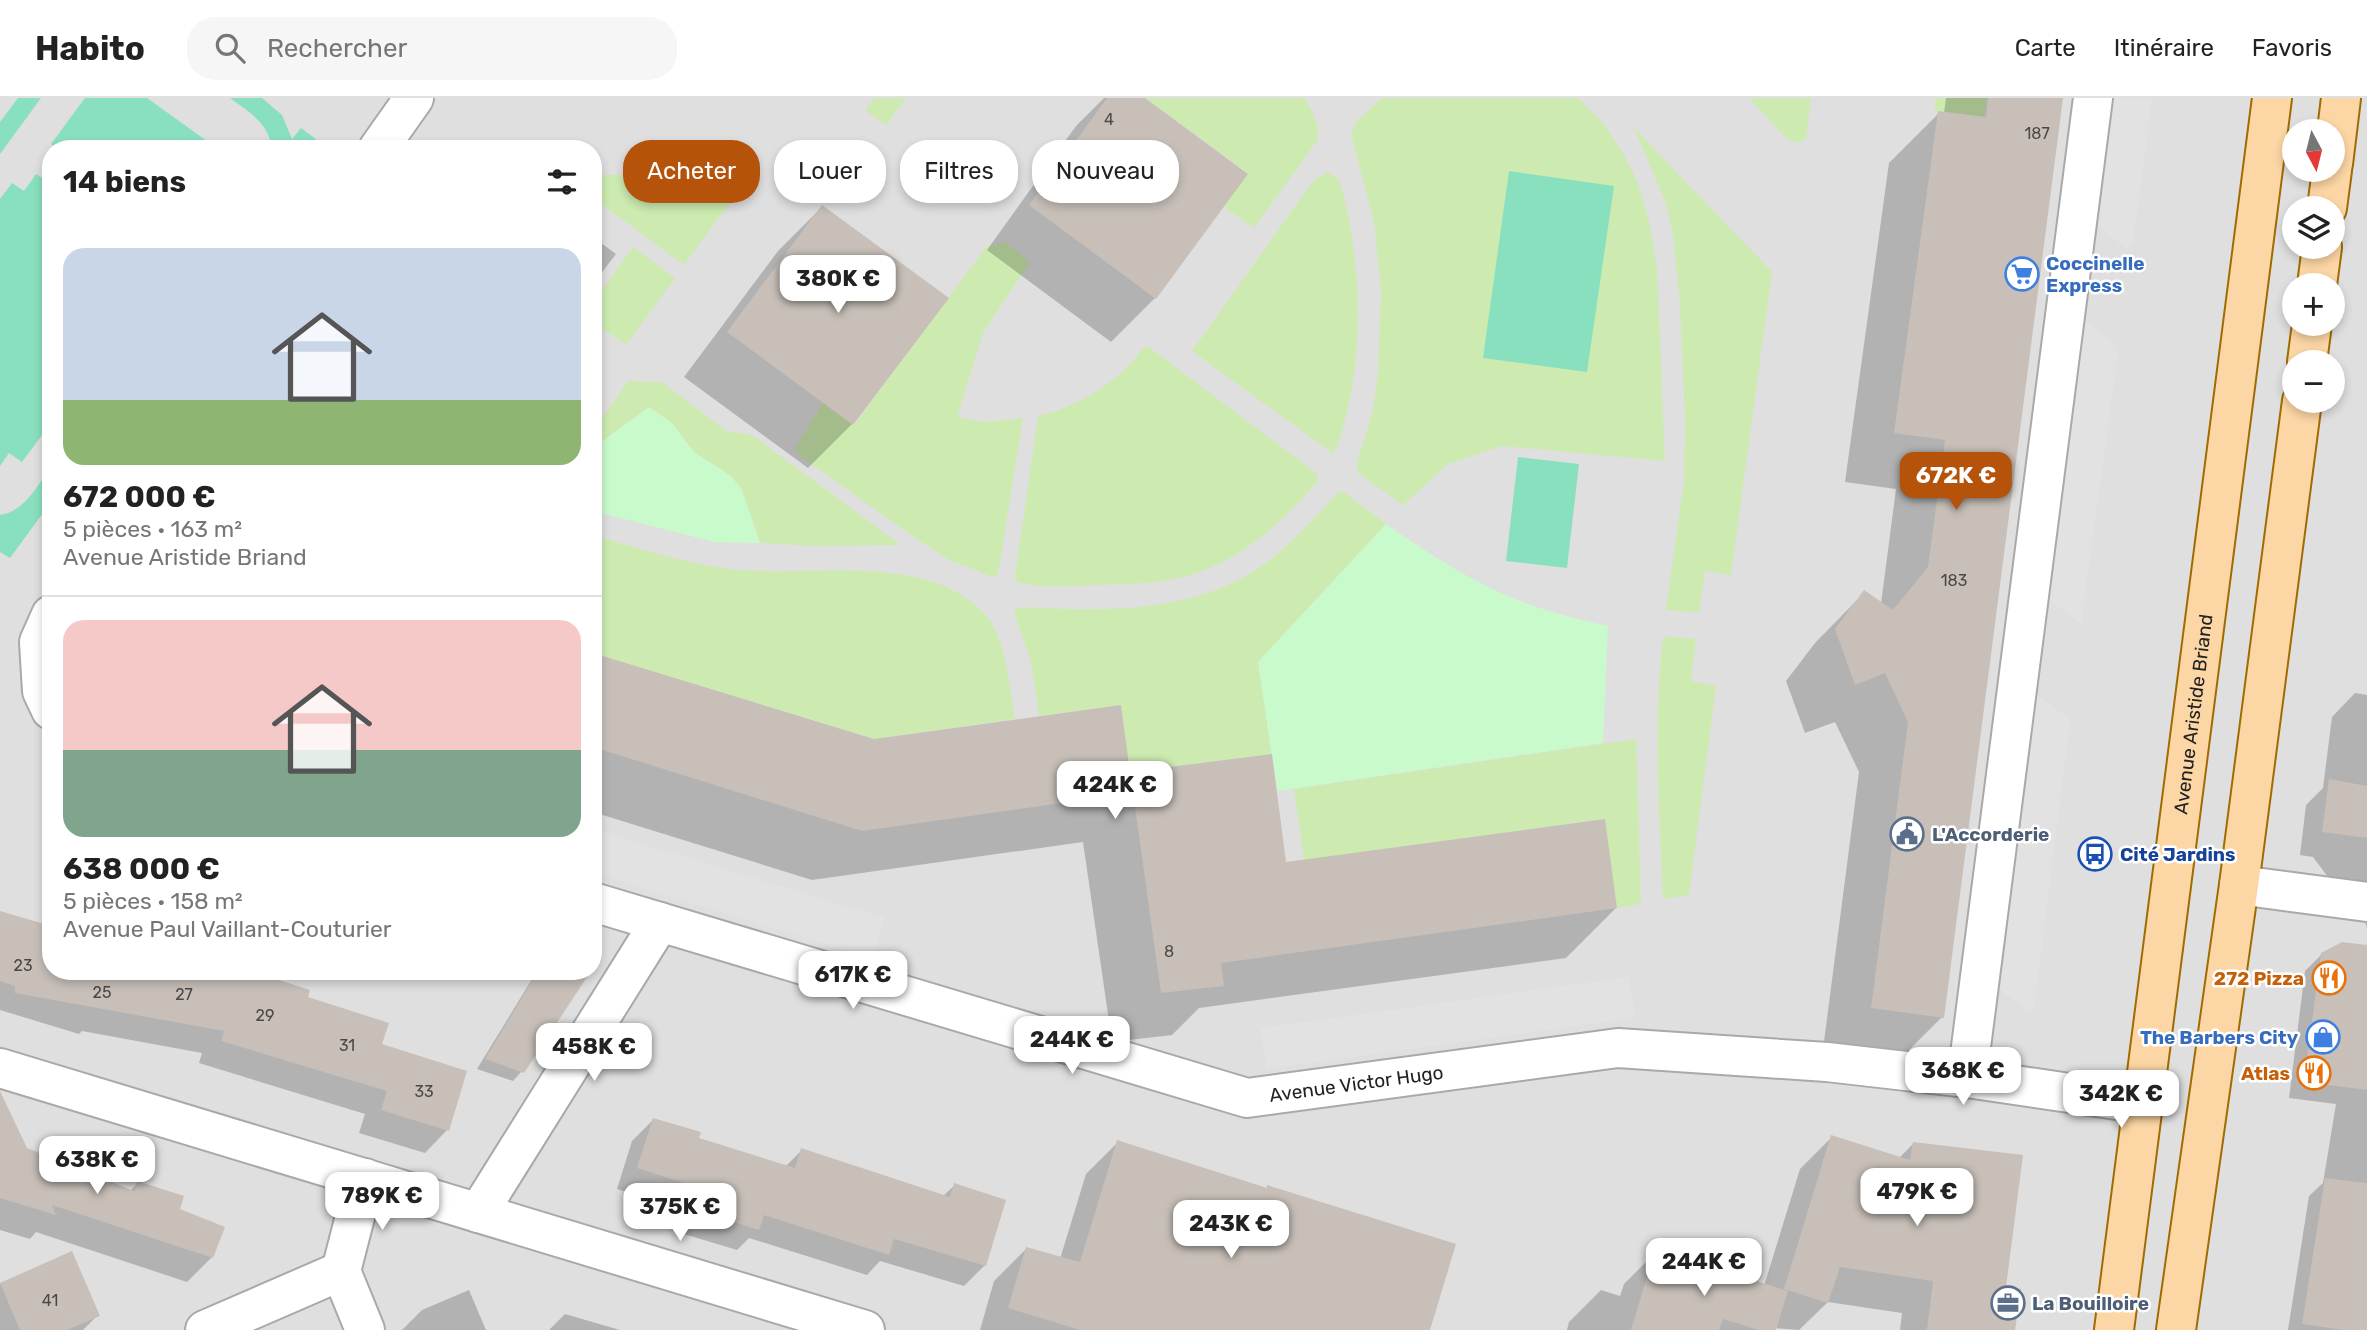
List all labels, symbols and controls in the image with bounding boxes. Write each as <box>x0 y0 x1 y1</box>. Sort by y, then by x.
search box <box>187 17 677 80</box>
text: Habito <box>35 29 145 68</box>
icon: search <box>211 29 249 67</box>
text: Rechercher <box>267 33 407 64</box>
text: Carte <box>2015 34 2076 62</box>
text: Itinéraire <box>2114 34 2214 62</box>
text: Favoris <box>2252 34 2332 62</box>
house number: 4 <box>1104 110 1114 129</box>
north arrow <box>2282 119 2345 182</box>
map controls <box>2282 119 2345 413</box>
house number: 187 <box>2024 124 2050 143</box>
chip: Acheter <box>623 140 760 203</box>
chip: Louer <box>774 140 886 203</box>
chip: Filtres <box>900 140 1018 203</box>
chip: Nouveau <box>1032 140 1179 203</box>
icon: filters <box>543 163 581 201</box>
text: 14 biens <box>63 164 186 200</box>
button: layers <box>2282 196 2345 259</box>
place label: Coccinelle Express <box>2046 252 2144 297</box>
supermarket icon: Coccinelle Express <box>2003 255 2041 293</box>
pin: 380K € <box>781 256 895 315</box>
text: 380K € <box>796 264 880 292</box>
button: + <box>2282 273 2345 336</box>
icon: home <box>259 294 385 420</box>
button: − <box>2282 350 2345 413</box>
pin: 672K € <box>1899 452 2013 512</box>
text: 672K € <box>1916 461 1996 489</box>
text: 672 000 € <box>63 479 216 515</box>
text: 5 pièces · 163 m² <box>63 515 242 543</box>
text: Avenue Aristide Briand <box>63 543 307 571</box>
house number: 183 <box>1941 571 1967 590</box>
street label: Avenue Aristide Briand <box>2169 613 2218 816</box>
icon: home <box>259 666 385 792</box>
pin: 424K € <box>1058 762 1172 821</box>
text: 424K € <box>1073 770 1157 798</box>
public building icon: L'Accorderie <box>1888 815 1926 853</box>
place label: L'Accorderie <box>1932 823 2049 846</box>
bus stop icon: Cité Jardins <box>2076 835 2114 873</box>
place label: Cité Jardins <box>2120 843 2236 866</box>
text: 638 000 € <box>63 851 220 887</box>
text: 5 pièces · 158 m² <box>63 887 243 915</box>
text: Avenue Paul Vaillant-Couturier <box>63 915 392 943</box>
house number: 8 <box>1164 942 1174 961</box>
pin: 617K € <box>796 951 910 1011</box>
house number: 23 <box>13 956 33 975</box>
restaurant icon: 272 Pizza <box>2310 959 2348 997</box>
text: 617K € <box>814 960 892 988</box>
place label: 272 Pizza <box>2214 967 2304 990</box>
house number: 25 <box>93 983 111 1002</box>
house number: 27 <box>175 985 193 1004</box>
house number: 29 <box>256 1006 274 1025</box>
pin: 244K € <box>1015 1016 1129 1076</box>
shop icon: The Barbers City <box>2304 1018 2342 1056</box>
pin: 458K € <box>537 1024 651 1083</box>
text: 244K € <box>1030 1025 1114 1053</box>
place label: The Barbers City <box>2140 1026 2299 1049</box>
text: 458K € <box>552 1032 636 1060</box>
house number: 31 <box>339 1036 355 1055</box>
pin: 368K € <box>1906 1048 2020 1107</box>
restaurant icon: Atlas <box>2295 1054 2333 1092</box>
text: 368K € <box>1921 1056 2005 1084</box>
street label: Avenue Victor Hugo <box>1268 1061 1445 1107</box>
place label: Atlas <box>2241 1062 2290 1085</box>
pin: 342K € <box>2064 1070 2178 1130</box>
text: 342K € <box>2079 1079 2163 1107</box>
house number: 33 <box>414 1082 434 1101</box>
pin: 638K € <box>40 1136 154 1196</box>
text: 638K € <box>55 1145 139 1173</box>
pin: 479K € <box>1860 1168 1974 1228</box>
pin: 789K € <box>325 1172 439 1232</box>
text: 479K € <box>1876 1177 1958 1205</box>
text: 789K € <box>341 1181 423 1209</box>
pin: 375K € <box>623 1184 737 1243</box>
text: 375K € <box>639 1192 721 1220</box>
pin: 243K € <box>1174 1200 1288 1260</box>
text: 243K € <box>1189 1209 1273 1237</box>
pin: 244K € <box>1647 1238 1761 1298</box>
text: 244K € <box>1662 1247 1746 1275</box>
office icon: La Bouilloire <box>1989 1284 2027 1322</box>
house number: 41 <box>42 1291 58 1310</box>
place label: La Bouilloire <box>2032 1292 2149 1315</box>

